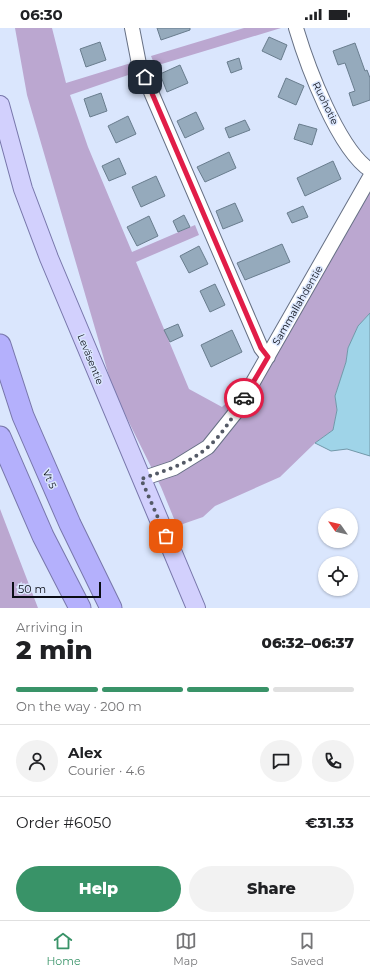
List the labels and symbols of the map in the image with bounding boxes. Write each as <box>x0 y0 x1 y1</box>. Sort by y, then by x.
pin <box>128 60 162 94</box>
street label: Ruohotie <box>310 80 341 127</box>
street label: Sammallahdentie <box>269 263 325 347</box>
street label: Leväsentie <box>75 332 107 386</box>
courier <box>224 378 264 418</box>
street label: Vt 5 <box>40 468 60 491</box>
north arrow <box>318 508 358 548</box>
pin <box>149 519 183 553</box>
scale bar <box>12 580 101 599</box>

